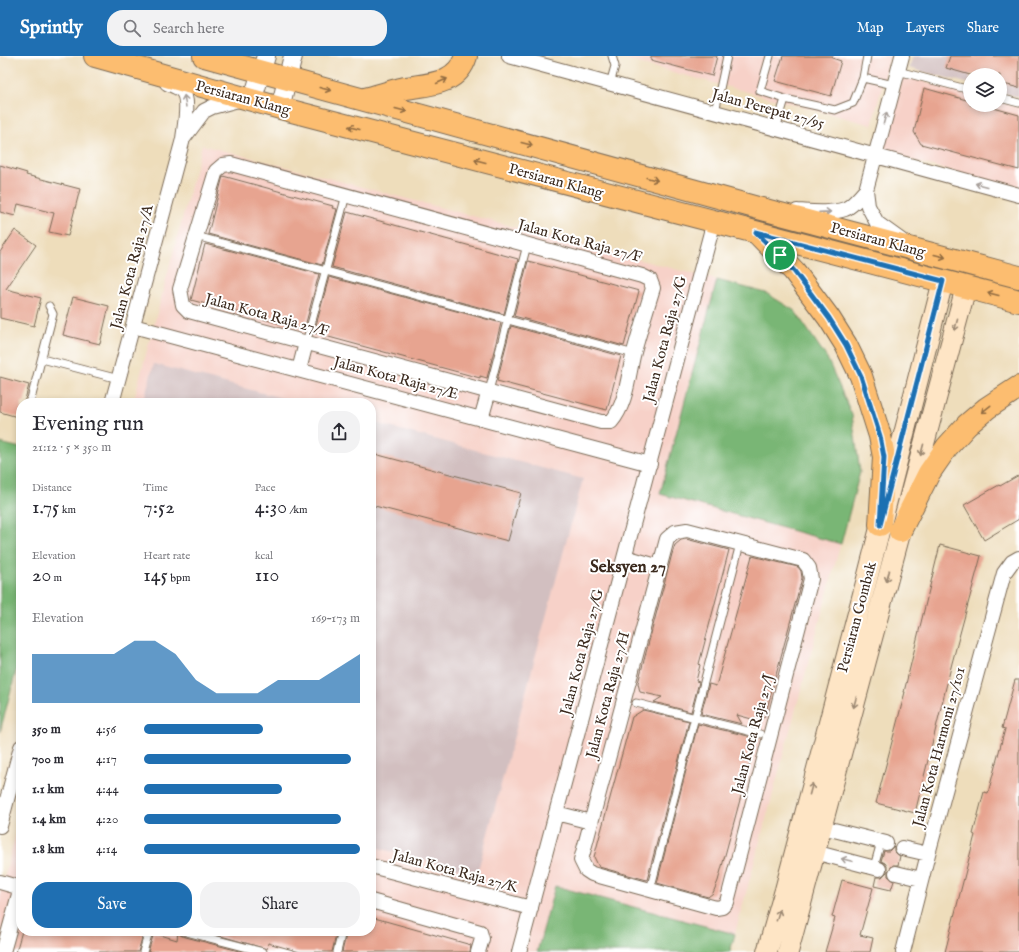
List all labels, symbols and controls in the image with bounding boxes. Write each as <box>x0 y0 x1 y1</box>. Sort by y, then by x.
search box <box>107 10 387 46</box>
text: Sprintly <box>20 16 83 40</box>
icon: search <box>121 17 143 39</box>
text: Search here <box>153 19 224 38</box>
text: Map <box>857 19 884 37</box>
text: Layers <box>906 19 945 37</box>
text: Share <box>967 19 999 37</box>
map controls <box>963 68 1007 112</box>
button: layers <box>963 68 1007 112</box>
street label: Persiaran Klang <box>193 76 293 120</box>
one-way arrow <box>436 77 448 84</box>
street label: Jalan Perepat 27/95 <box>708 84 827 133</box>
one-way arrow <box>318 86 331 93</box>
one-way arrow <box>181 94 189 107</box>
one-way arrow <box>395 106 408 114</box>
one-way arrow <box>882 112 889 125</box>
one-way arrow <box>348 124 361 131</box>
one-way arrow <box>520 141 533 148</box>
one-way arrow <box>473 157 486 164</box>
street label: Persiaran Klang <box>506 159 606 203</box>
one-way arrow <box>645 176 658 183</box>
one-way arrow <box>975 180 988 188</box>
street label: Jalan Kota Raja 27/A <box>106 202 158 333</box>
one-way arrow <box>818 208 831 215</box>
street label: Jalan Kota Raja 27/F <box>514 215 644 267</box>
street label: Persiaran Klang <box>828 218 928 262</box>
pin <box>763 238 797 272</box>
icon: arrive <box>769 244 791 266</box>
one-way arrow <box>933 253 946 260</box>
street label: Jalan Kota Raja 27/G <box>638 274 691 406</box>
street label: Jalan Kota Raja 27/F <box>201 289 331 341</box>
one-way arrow <box>986 290 999 297</box>
one-way arrow <box>952 318 959 331</box>
street label: Jalan Kota Raja 27/E <box>330 352 460 404</box>
one-way arrow <box>981 404 992 413</box>
text: Evening run <box>32 410 144 438</box>
button: share <box>318 411 360 453</box>
text: 21:12 · 5 × 350 m <box>32 439 111 456</box>
one-way arrow <box>918 444 925 457</box>
text: Distance <box>32 481 72 495</box>
text: Time <box>143 481 168 495</box>
text: Pace <box>255 481 275 495</box>
text: 1.75 <box>32 495 59 520</box>
text: 7:52 <box>143 495 175 520</box>
text: 4:30 <box>255 495 287 520</box>
text: km <box>59 503 76 517</box>
text: /km <box>287 503 308 517</box>
text: Elevation <box>32 549 76 563</box>
text: Heart rate <box>143 549 190 563</box>
text: kcal <box>255 549 273 563</box>
district label: Seksyen 27 <box>590 557 666 578</box>
street label: Persiaran Gombak <box>833 559 881 675</box>
text: 20 <box>32 563 51 588</box>
text: 145 <box>143 563 168 588</box>
text: 110 <box>255 563 279 588</box>
one-way arrow <box>884 569 891 582</box>
text: m <box>51 571 62 585</box>
text: bpm <box>168 571 190 585</box>
street label: Jalan Kota Raja 27/G <box>555 587 608 719</box>
text: Elevation <box>32 610 84 627</box>
text: 169–173 m <box>311 610 360 627</box>
street label: Jalan Kota Raja 27/H <box>581 629 634 763</box>
street label: Jalan Kota Harmoni 27/101 <box>908 665 970 831</box>
street label: Jalan Kota Raja 27/J <box>727 672 778 798</box>
one-way arrow <box>851 695 858 708</box>
text: 350 m <box>32 721 61 738</box>
text: 4:56 <box>96 721 116 738</box>
text: 700 m <box>32 751 64 768</box>
text: 4:17 <box>96 751 117 768</box>
text: 1.1 km <box>32 781 64 798</box>
text: 4:44 <box>96 781 119 798</box>
one-way arrow <box>808 783 816 796</box>
text: 1.4 km <box>32 811 66 828</box>
text: 4:20 <box>96 811 118 828</box>
text: 1.8 km <box>32 841 65 858</box>
text: 4:14 <box>96 841 117 858</box>
street label: Jalan Kota Raja 27/K <box>388 845 520 897</box>
one-way arrow <box>840 856 853 864</box>
button: Save <box>32 882 192 928</box>
button: Share <box>200 882 360 928</box>
one-way arrow <box>775 908 782 921</box>

